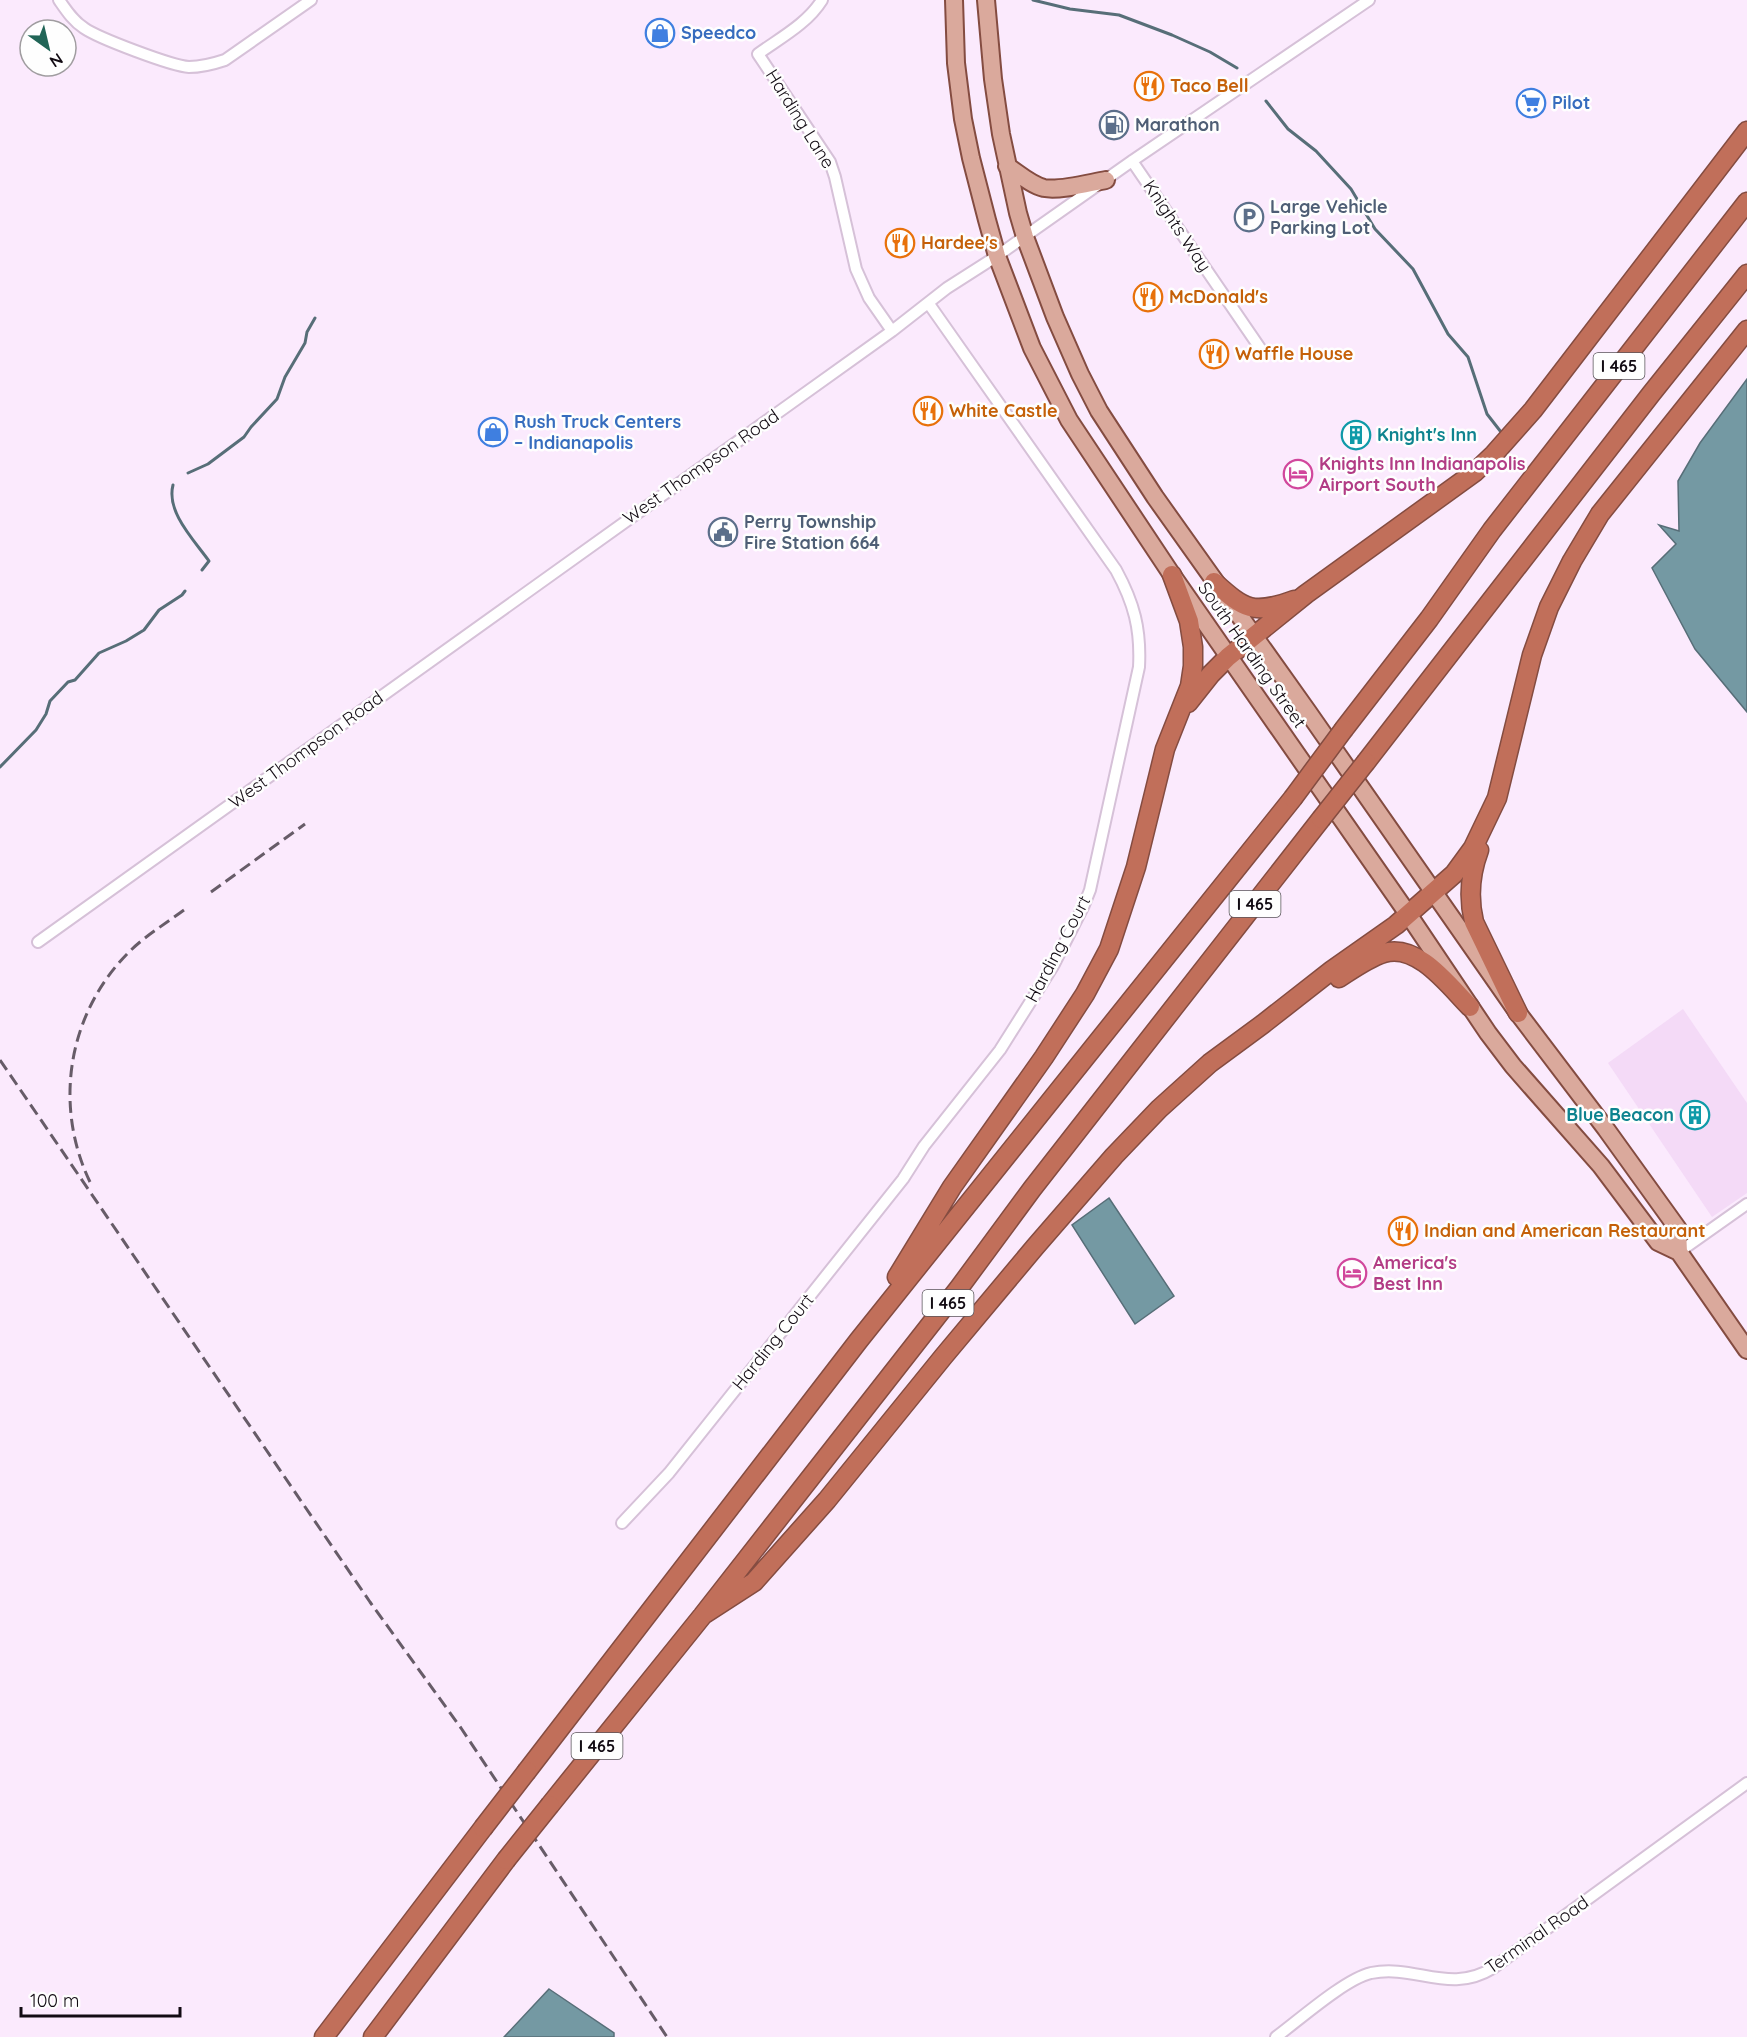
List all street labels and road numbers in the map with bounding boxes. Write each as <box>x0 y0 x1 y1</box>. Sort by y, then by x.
street label: Harding Lane <box>761 65 840 173</box>
street label: Knights Way <box>1138 175 1217 276</box>
road number: I 465 <box>1594 353 1644 379</box>
street label: West Thompson Road <box>618 404 783 529</box>
street label: South Harding Street <box>1193 577 1312 732</box>
street label: West Thompson Road <box>224 686 387 813</box>
street label: Harding Court <box>1020 891 1095 1006</box>
road number: I 465 <box>1230 891 1280 917</box>
street label: Harding Court <box>727 1289 819 1395</box>
road number: I 465 <box>922 1290 974 1316</box>
road number: I 465 <box>572 1733 622 1759</box>
street label: Terminal Road <box>1481 1890 1593 1979</box>

